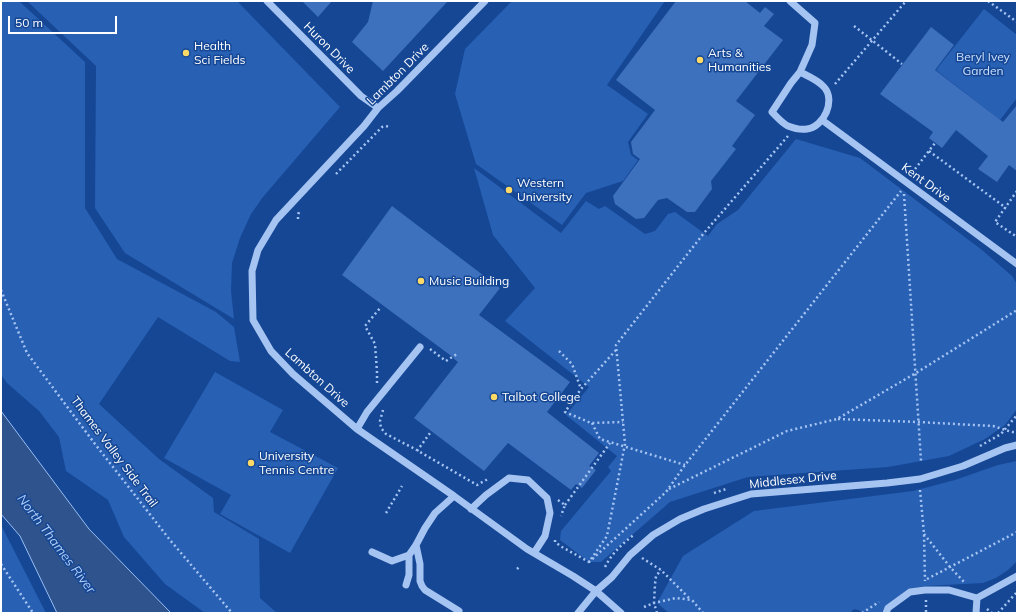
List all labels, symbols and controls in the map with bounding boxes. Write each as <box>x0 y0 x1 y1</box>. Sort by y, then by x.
scale bar <box>10 8 119 34</box>
text: 50 m <box>15 15 43 30</box>
street label: Huron Drive <box>300 19 358 77</box>
place label: Health Sci Fields <box>194 39 246 67</box>
street label: Lambton Drive <box>364 40 432 108</box>
place label: Arts & Humanities <box>708 46 771 74</box>
marker: Health Sci Fields <box>181 48 191 58</box>
park label: Beryl Ivey Garden <box>956 50 1010 78</box>
marker: Arts & Humanities <box>695 55 705 65</box>
street label: Kent Drive <box>899 160 953 206</box>
place label: Western University <box>517 176 572 204</box>
marker: Western University <box>504 185 514 195</box>
place label: Music Building <box>429 274 509 288</box>
marker: Music Building <box>416 276 426 286</box>
street label: Lambton Drive <box>282 345 352 411</box>
place label: Talbot College <box>502 390 580 404</box>
marker: Talbot College <box>489 392 499 402</box>
street label: Thames Valley Side Trail <box>68 394 160 510</box>
place label: University Tennis Centre <box>259 449 334 477</box>
marker: University Tennis Centre <box>246 458 256 468</box>
street label: Middlesex Drive <box>749 468 837 492</box>
water label: North Thames River <box>14 491 98 597</box>

